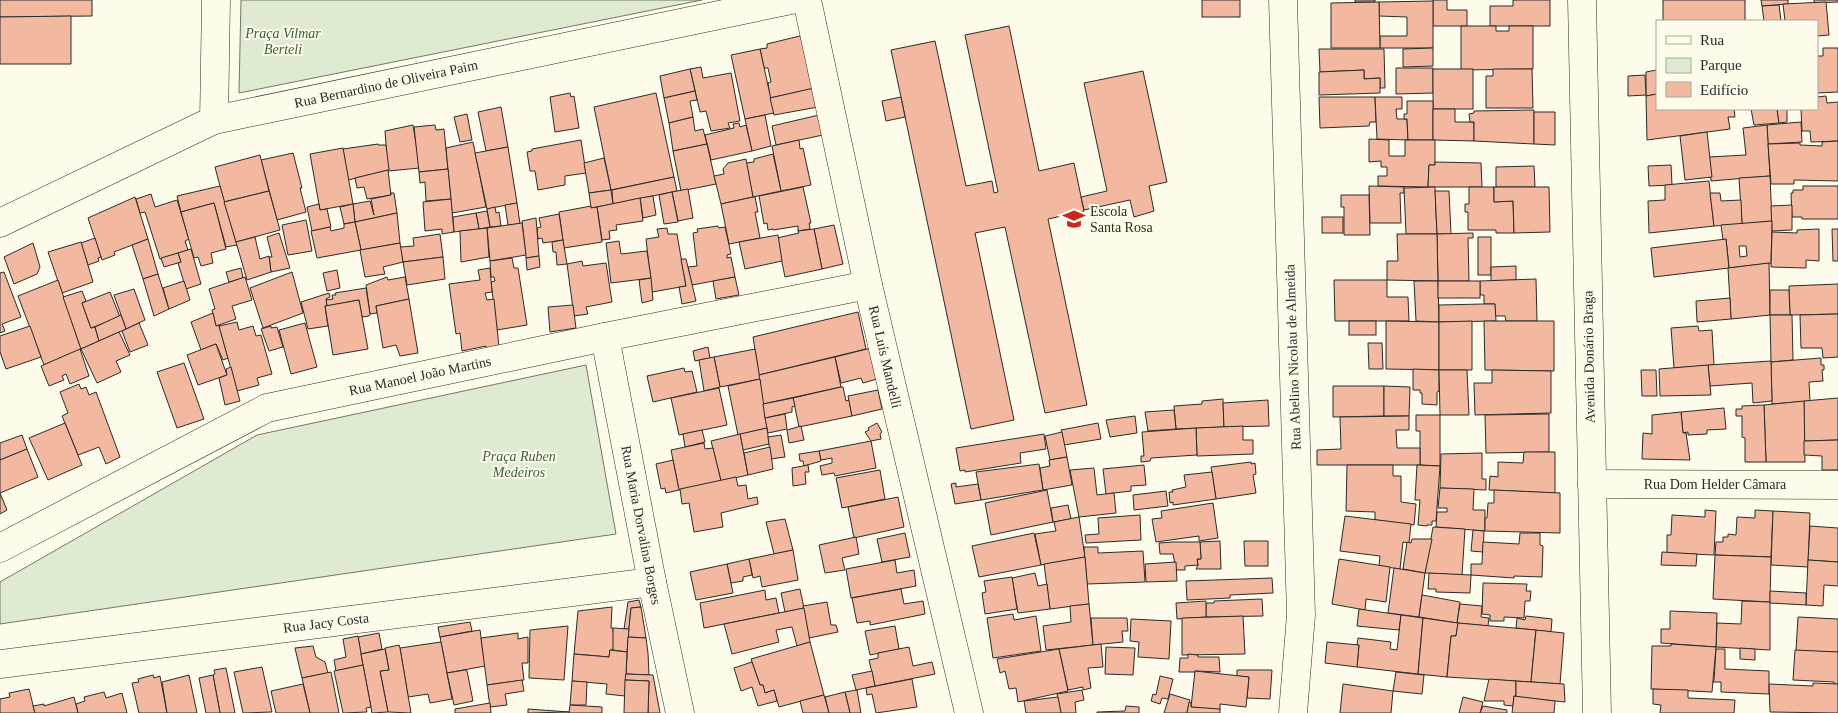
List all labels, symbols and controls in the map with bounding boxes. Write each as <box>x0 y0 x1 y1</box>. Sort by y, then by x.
legend <box>1656 20 1818 110</box>
park label: Praça Vilmar Berteli <box>244 26 321 57</box>
text: Rua <box>1700 32 1725 48</box>
street label: Rua Bernardino de Oliveira Paim <box>293 57 479 111</box>
text: Parque <box>1700 57 1742 73</box>
text: Edifício <box>1700 82 1748 98</box>
place label: Escola Santa Rosa <box>1090 204 1153 235</box>
school or university icon: Escola Santa Rosa <box>1061 206 1087 232</box>
street label: Rua Abelino Nicolau de Almeida <box>1282 263 1304 450</box>
street label: Avenida Donário Braga <box>1580 290 1598 423</box>
street label: Rua Luís Mandelli <box>866 304 904 410</box>
street label: Rua Manoel João Martins <box>348 354 492 398</box>
street label: Rua Maria Dorvalina Borges <box>618 444 664 606</box>
park label: Praça Ruben Medeiros <box>481 449 556 480</box>
street label: Rua Dom Helder Câmara <box>1644 477 1787 492</box>
street label: Rua Jacy Costa <box>282 610 371 636</box>

